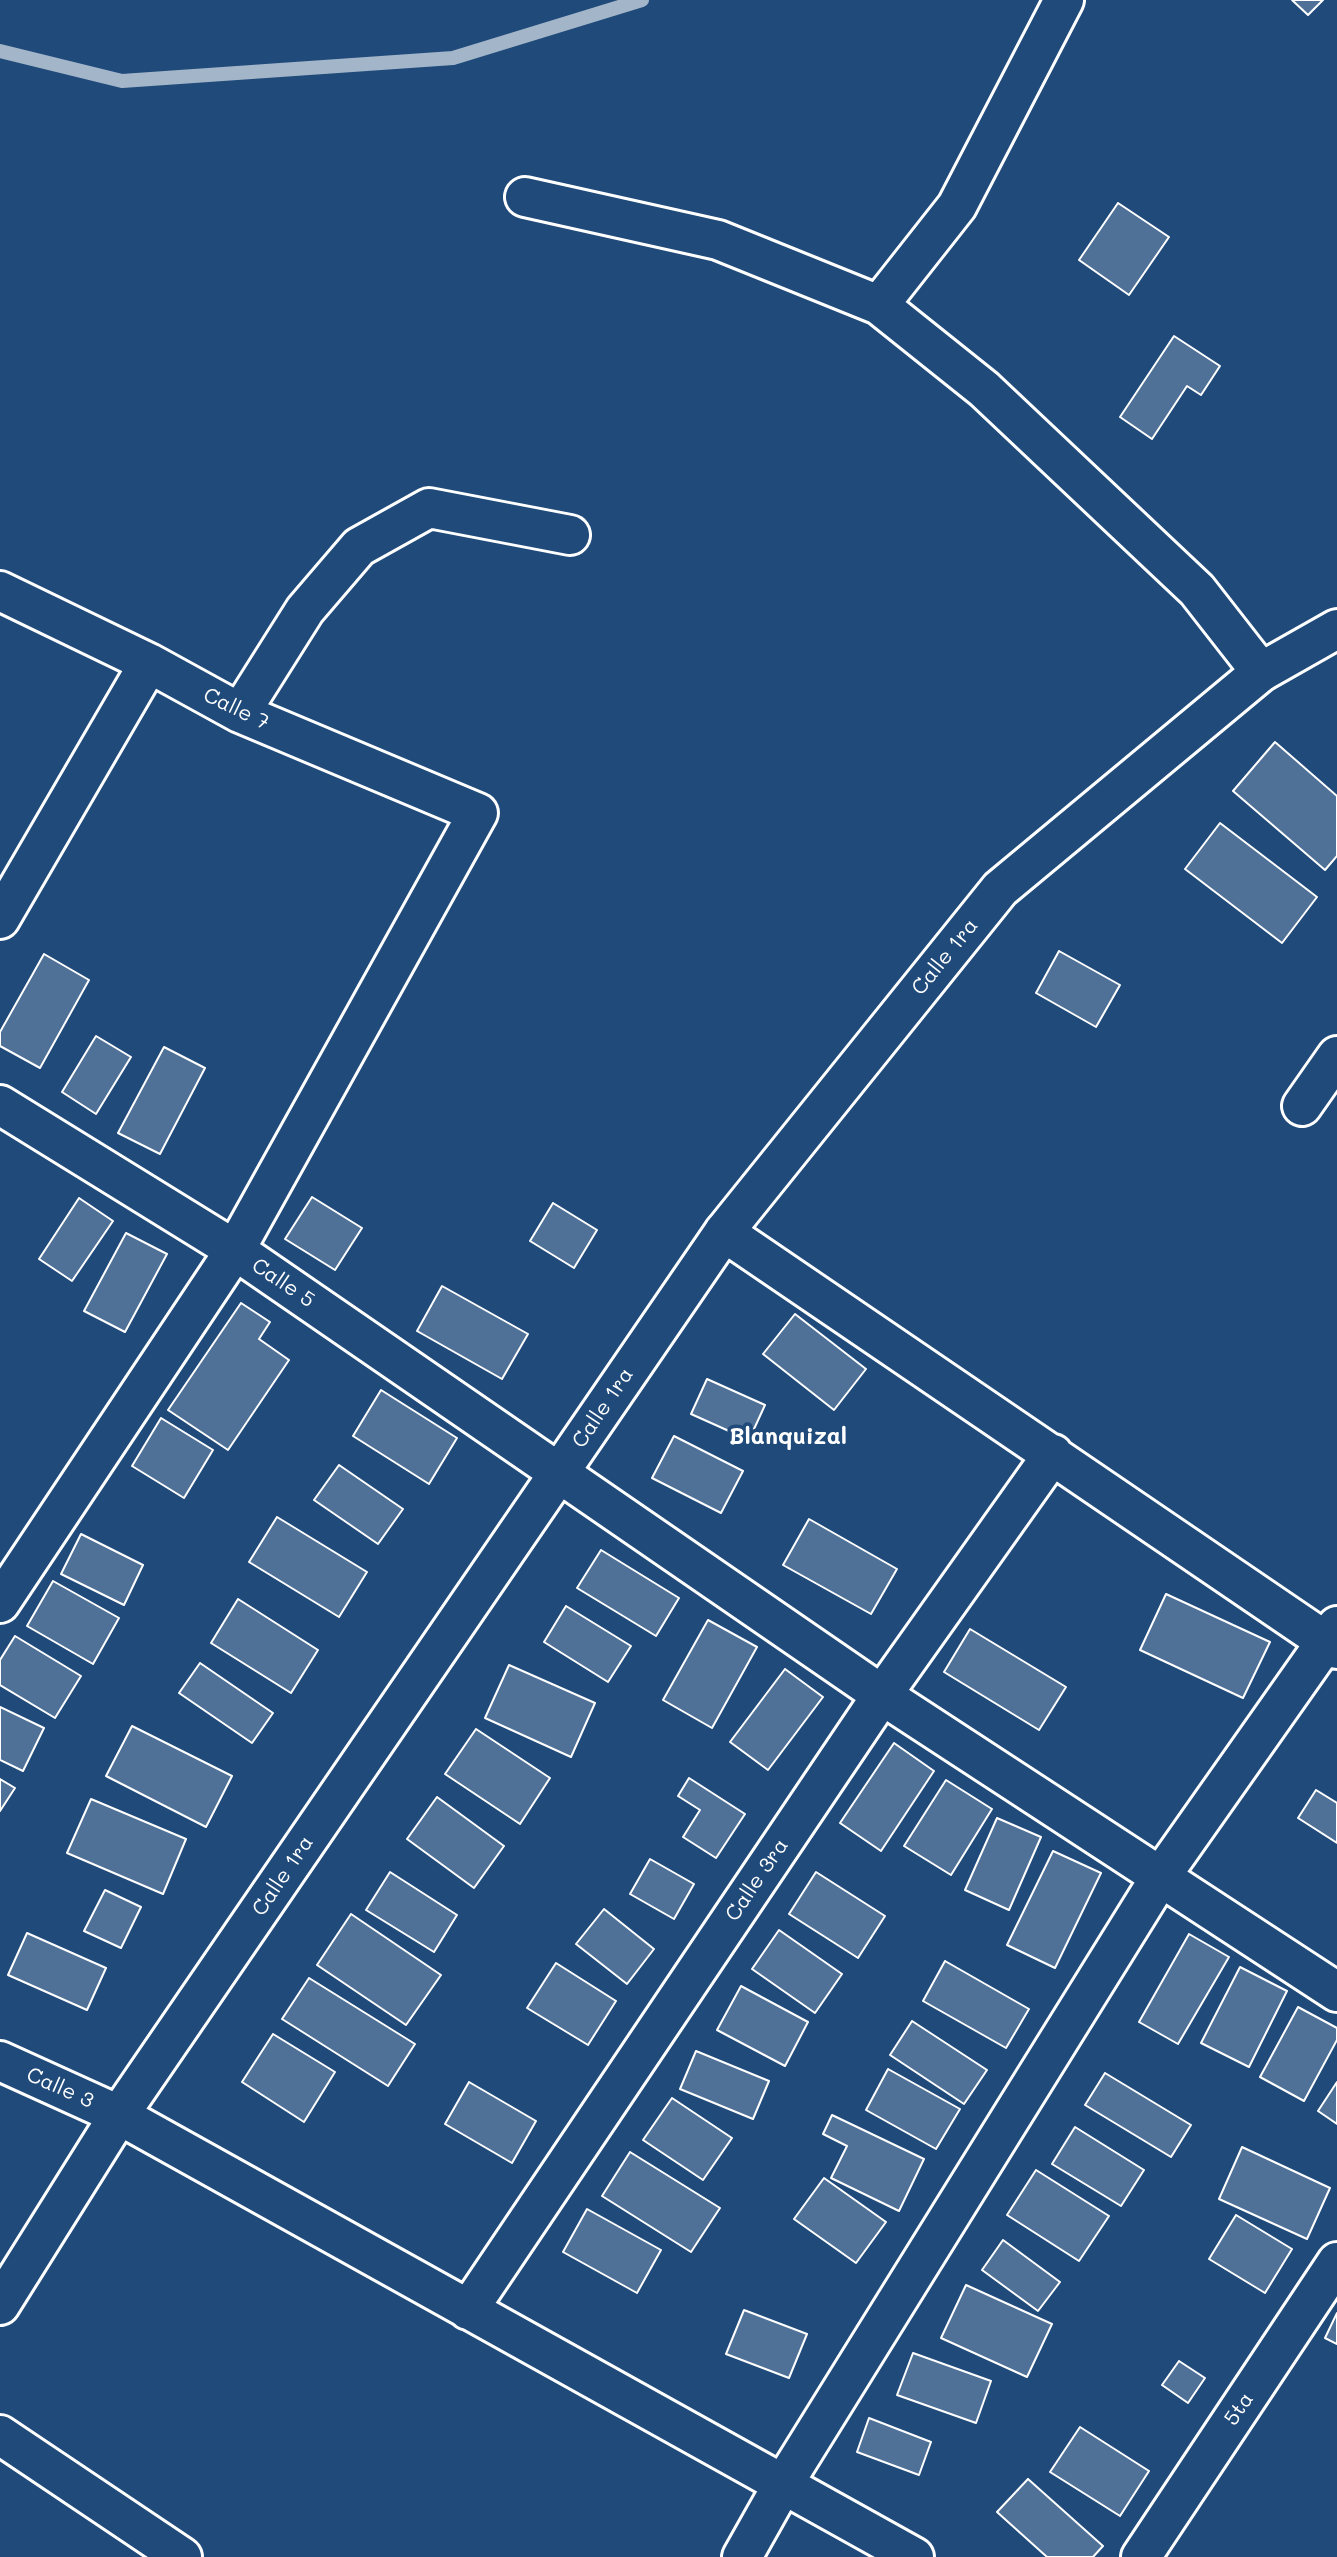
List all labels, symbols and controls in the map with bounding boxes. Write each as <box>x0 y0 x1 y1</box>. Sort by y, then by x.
street label: Calle 7 <box>199 682 273 736</box>
street label: Calle 1ra <box>906 914 984 1000</box>
street label: Calle 5 <box>247 1253 319 1313</box>
street label: Calle 1ra <box>567 1363 639 1453</box>
district label: Blanquizal <box>729 1423 847 1451</box>
street label: Calle 1ra <box>247 1831 319 1921</box>
street label: Calle 3ra <box>720 1834 794 1926</box>
street label: Calle 3 <box>23 2062 97 2114</box>
street label: 5ta <box>1219 2388 1259 2430</box>

